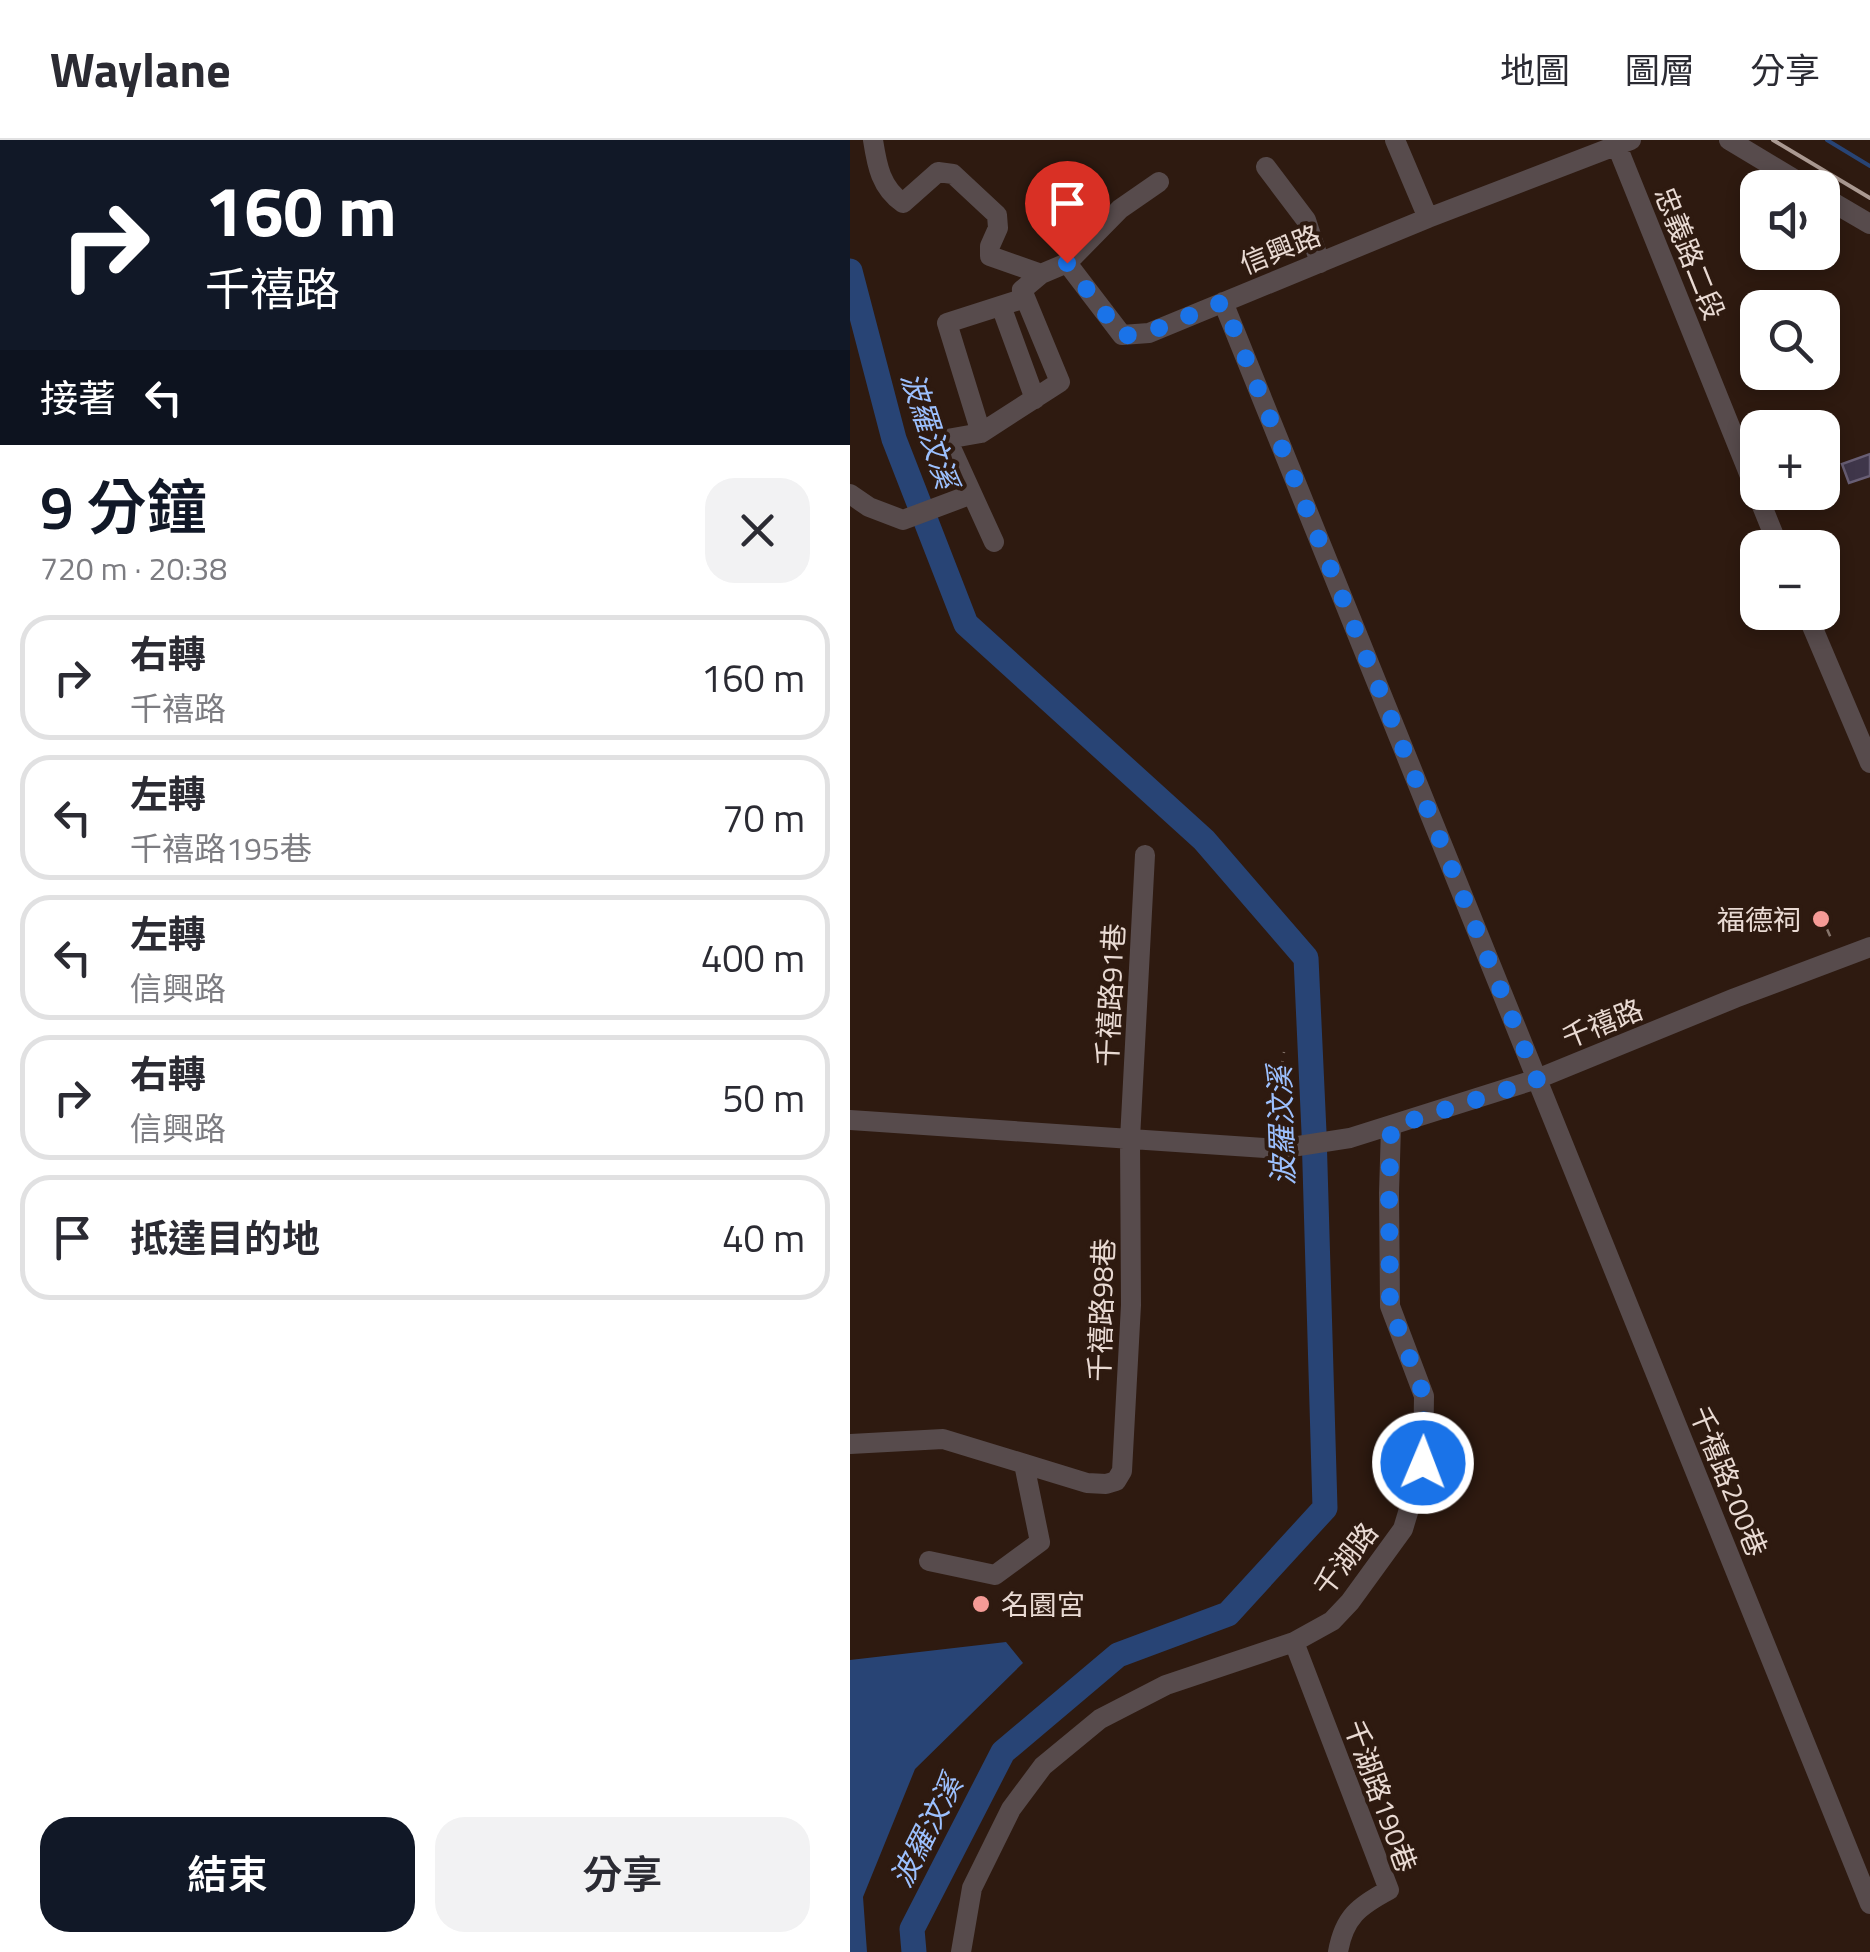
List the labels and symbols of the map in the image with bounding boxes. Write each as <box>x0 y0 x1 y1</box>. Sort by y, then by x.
pin <box>1025 161 1110 264</box>
street label: 忠義路二段 <box>1644 180 1736 326</box>
street label: 信興路 <box>1233 213 1327 285</box>
water label: 波羅汶溪 <box>890 366 972 498</box>
place label: 福德祠 <box>1717 898 1801 941</box>
marker: 福德祠 <box>1810 908 1832 930</box>
street label: 千禧路91巷 <box>1085 922 1135 1068</box>
street label: 千禧路 <box>1555 987 1649 1059</box>
water label: 波羅汶溪 <box>1256 1061 1306 1187</box>
street label: 千禧路98巷 <box>1077 1238 1125 1382</box>
street label: 千禧路200巷 <box>1679 1399 1779 1563</box>
position arrow <box>1371 1411 1475 1515</box>
street label: 千湖路 <box>1302 1513 1388 1605</box>
place label: 名園宮 <box>1001 1583 1085 1626</box>
marker: 名園宮 <box>970 1593 992 1615</box>
street label: 千湖路190巷 <box>1334 1714 1428 1878</box>
water label: 波羅汶溪 <box>878 1764 976 1895</box>

